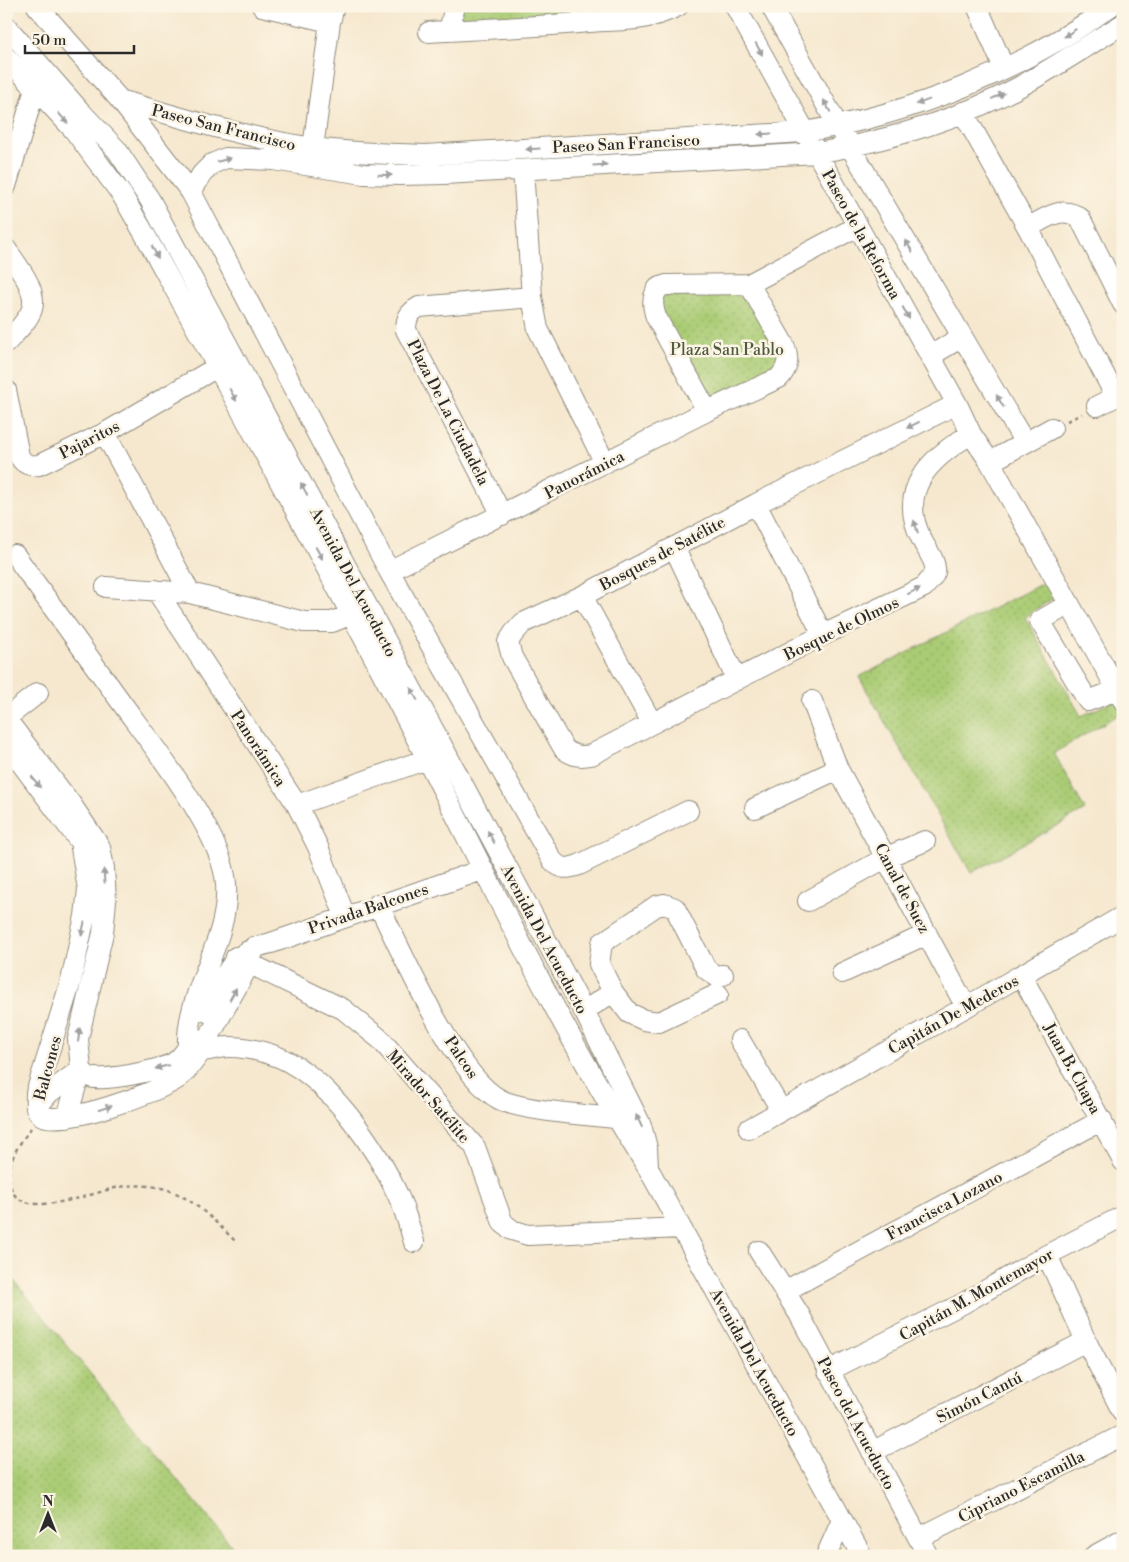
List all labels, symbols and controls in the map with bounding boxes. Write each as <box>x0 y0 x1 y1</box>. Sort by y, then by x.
scale bar <box>25 22 134 54</box>
one-way arrow <box>1064 29 1077 38</box>
text: 50 m <box>32 31 66 50</box>
one-way arrow <box>754 42 763 56</box>
one-way arrow <box>991 92 1005 100</box>
one-way arrow <box>915 98 930 106</box>
one-way arrow <box>822 99 831 113</box>
street label: Paseo San Francisco <box>150 100 298 156</box>
one-way arrow <box>57 112 69 124</box>
street label: Paseo San Francisco <box>552 130 700 158</box>
one-way arrow <box>757 131 773 139</box>
one-way arrow <box>524 145 540 153</box>
one-way arrow <box>217 156 232 164</box>
one-way arrow <box>592 161 608 169</box>
street label: Paseo de la Reforma <box>817 166 905 304</box>
one-way arrow <box>377 171 393 179</box>
one-way arrow <box>904 240 913 253</box>
one-way arrow <box>151 245 159 259</box>
one-way arrow <box>902 306 910 320</box>
street label: Plaza De La Ciudadela <box>403 336 494 490</box>
park label: Plaza San Pablo <box>670 340 784 360</box>
one-way arrow <box>228 388 237 402</box>
one-way arrow <box>996 395 1005 408</box>
street label: Pajaritos <box>56 416 123 464</box>
one-way arrow <box>906 422 920 430</box>
street label: Panorámica <box>541 446 629 504</box>
one-way arrow <box>300 482 309 496</box>
street label: Avenida Del Acueducto <box>305 503 401 661</box>
street label: Bosques de Satélite <box>595 512 729 596</box>
one-way arrow <box>912 519 920 534</box>
one-way arrow <box>315 546 323 560</box>
one-way arrow <box>907 587 921 595</box>
street label: Bosque de Olmos <box>780 592 902 666</box>
one-way arrow <box>410 687 418 701</box>
street label: Panorámica <box>226 707 291 791</box>
one-way arrow <box>31 775 41 789</box>
one-way arrow <box>487 830 495 844</box>
street label: Canal de Suez <box>870 840 934 937</box>
street label: Avenida Del Acueducto <box>496 860 592 1018</box>
one-way arrow <box>100 868 108 884</box>
street label: Privada Balcones <box>306 879 431 939</box>
one-way arrow <box>79 921 87 936</box>
street label: Capitán De Mederos <box>885 971 1022 1059</box>
one-way arrow <box>228 988 237 1001</box>
street label: Juan B. Chapa <box>1038 1019 1106 1118</box>
one-way arrow <box>76 1027 84 1043</box>
street label: Palcos <box>440 1032 483 1083</box>
street label: Balcones <box>30 1034 66 1104</box>
street label: Mirador Satélite <box>382 1046 474 1147</box>
one-way arrow <box>154 1063 169 1071</box>
one-way arrow <box>98 1104 113 1112</box>
one-way arrow <box>635 1114 643 1128</box>
street label: Francisca Lozano <box>883 1167 1006 1245</box>
street label: Capitán M. Montemayor <box>896 1244 1057 1346</box>
street label: Avenida Del Acueducto <box>705 1284 803 1440</box>
street label: Paseo del Acueducto <box>813 1354 900 1493</box>
street label: Simón Cantú <box>933 1368 1026 1428</box>
street label: Cipriano Escamilla <box>955 1446 1089 1527</box>
north arrow <box>22 1490 72 1540</box>
text: N <box>42 1493 54 1511</box>

